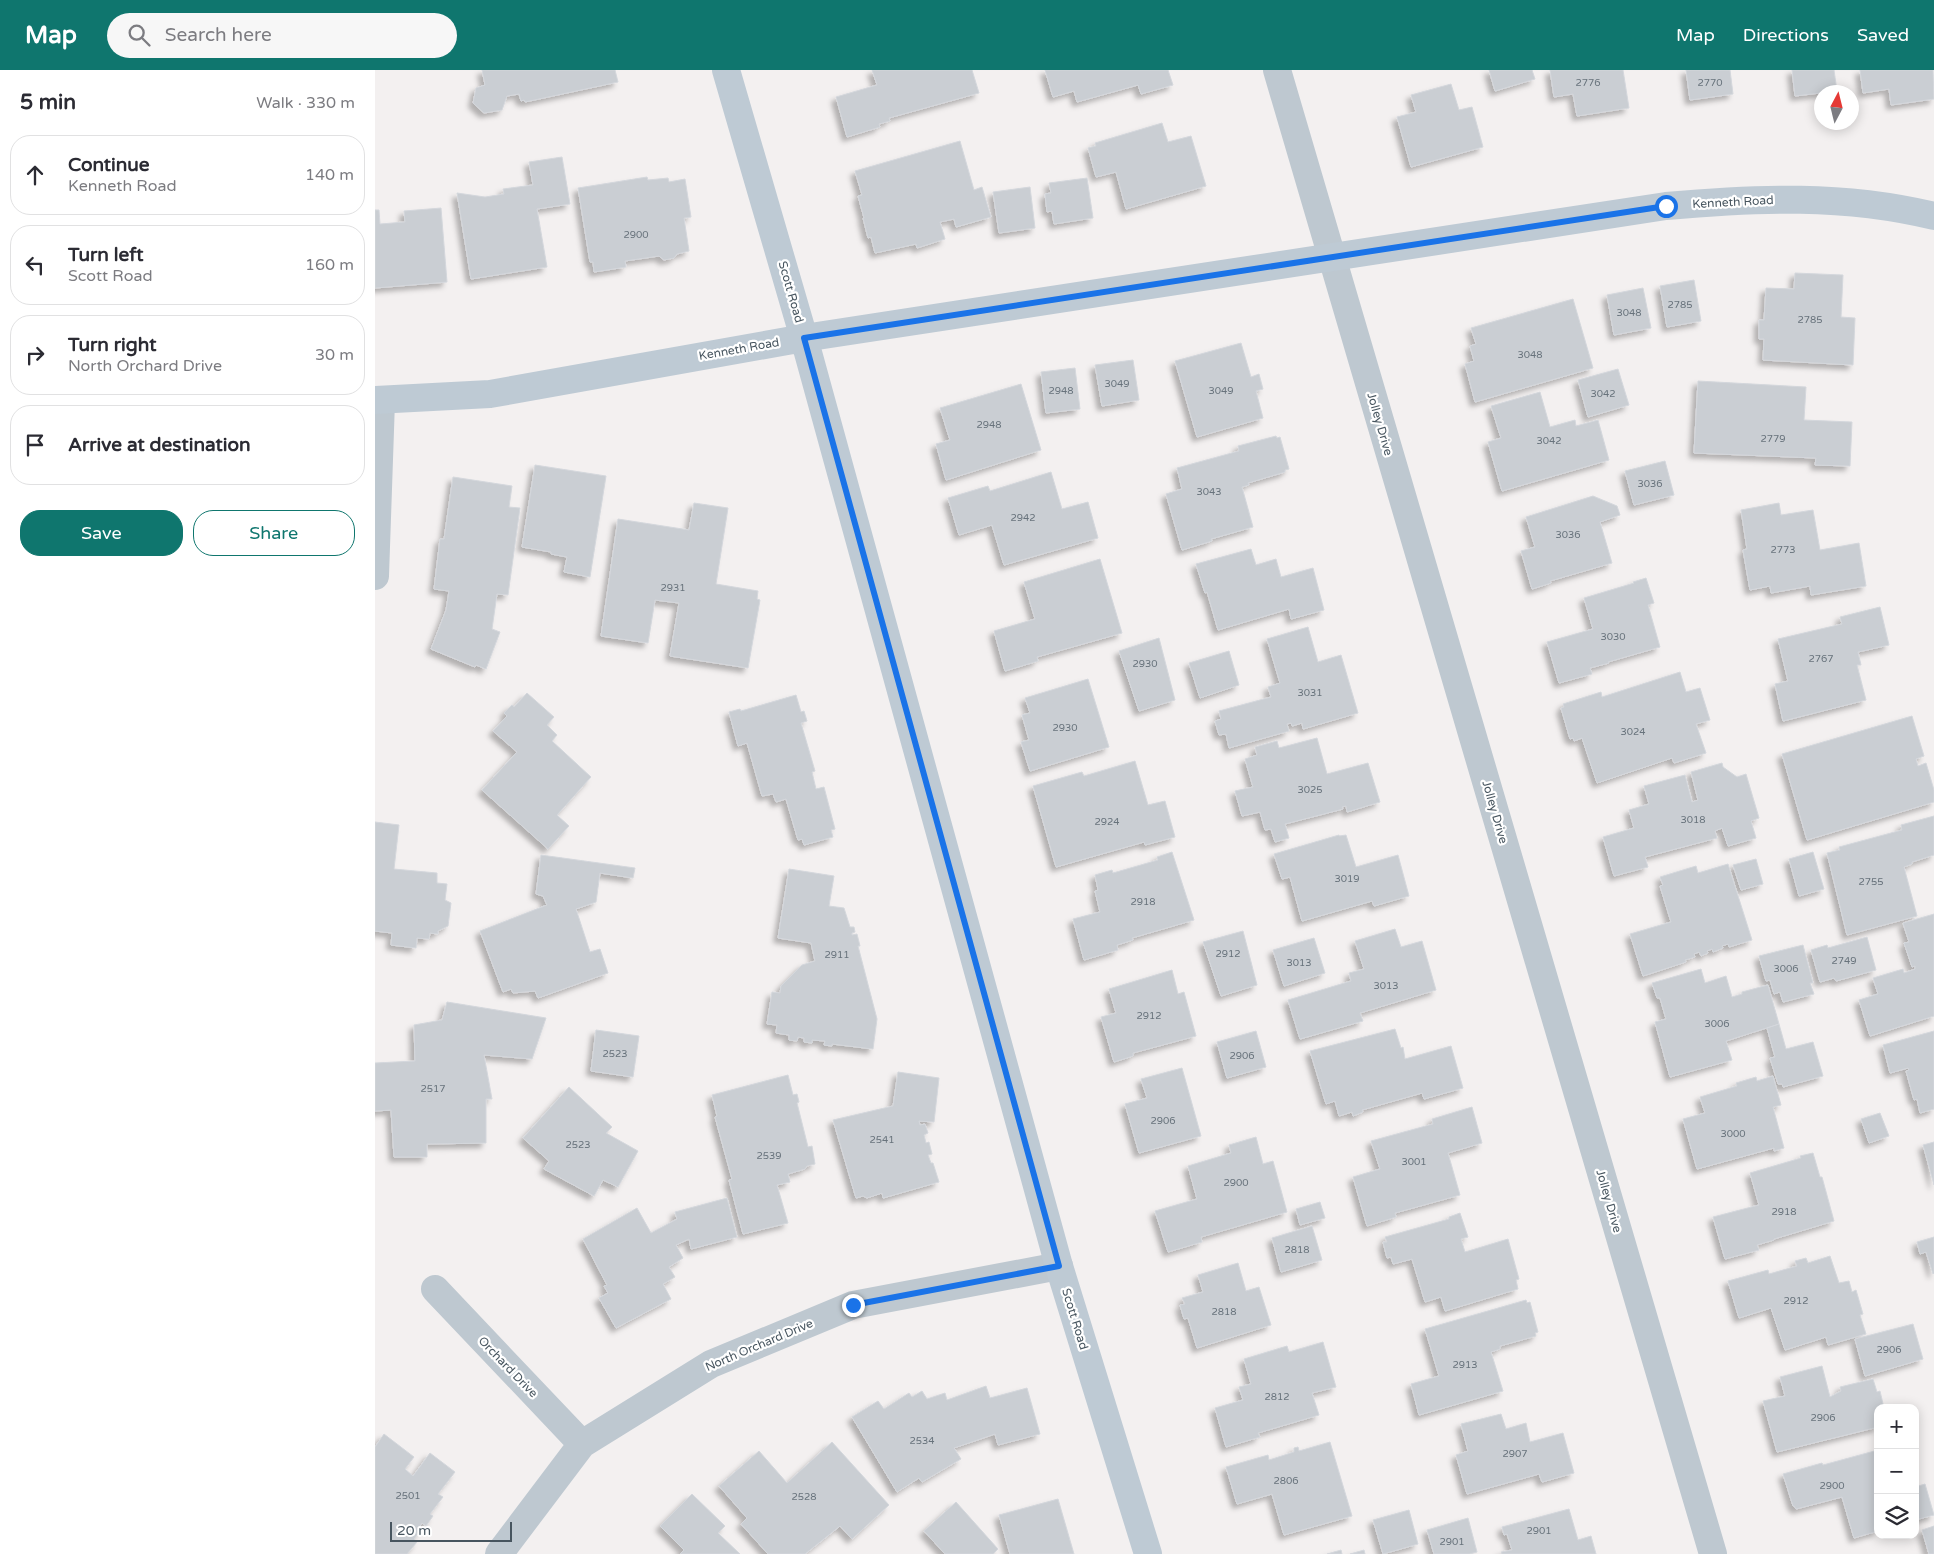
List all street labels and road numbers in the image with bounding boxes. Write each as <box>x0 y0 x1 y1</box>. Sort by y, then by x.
street label: Kenneth Road <box>1692 193 1774 211</box>
street label: Scott Road <box>776 260 806 324</box>
street label: Kenneth Road <box>698 335 780 363</box>
street label: Jolley Drive <box>1364 391 1396 457</box>
street label: Jolley Drive <box>1479 779 1511 845</box>
street label: Jolley Drive <box>1593 1168 1625 1234</box>
street label: Scott Road <box>1059 1287 1091 1351</box>
street label: North Orchard Drive <box>703 1316 815 1374</box>
street label: Orchard Drive <box>475 1334 541 1400</box>

